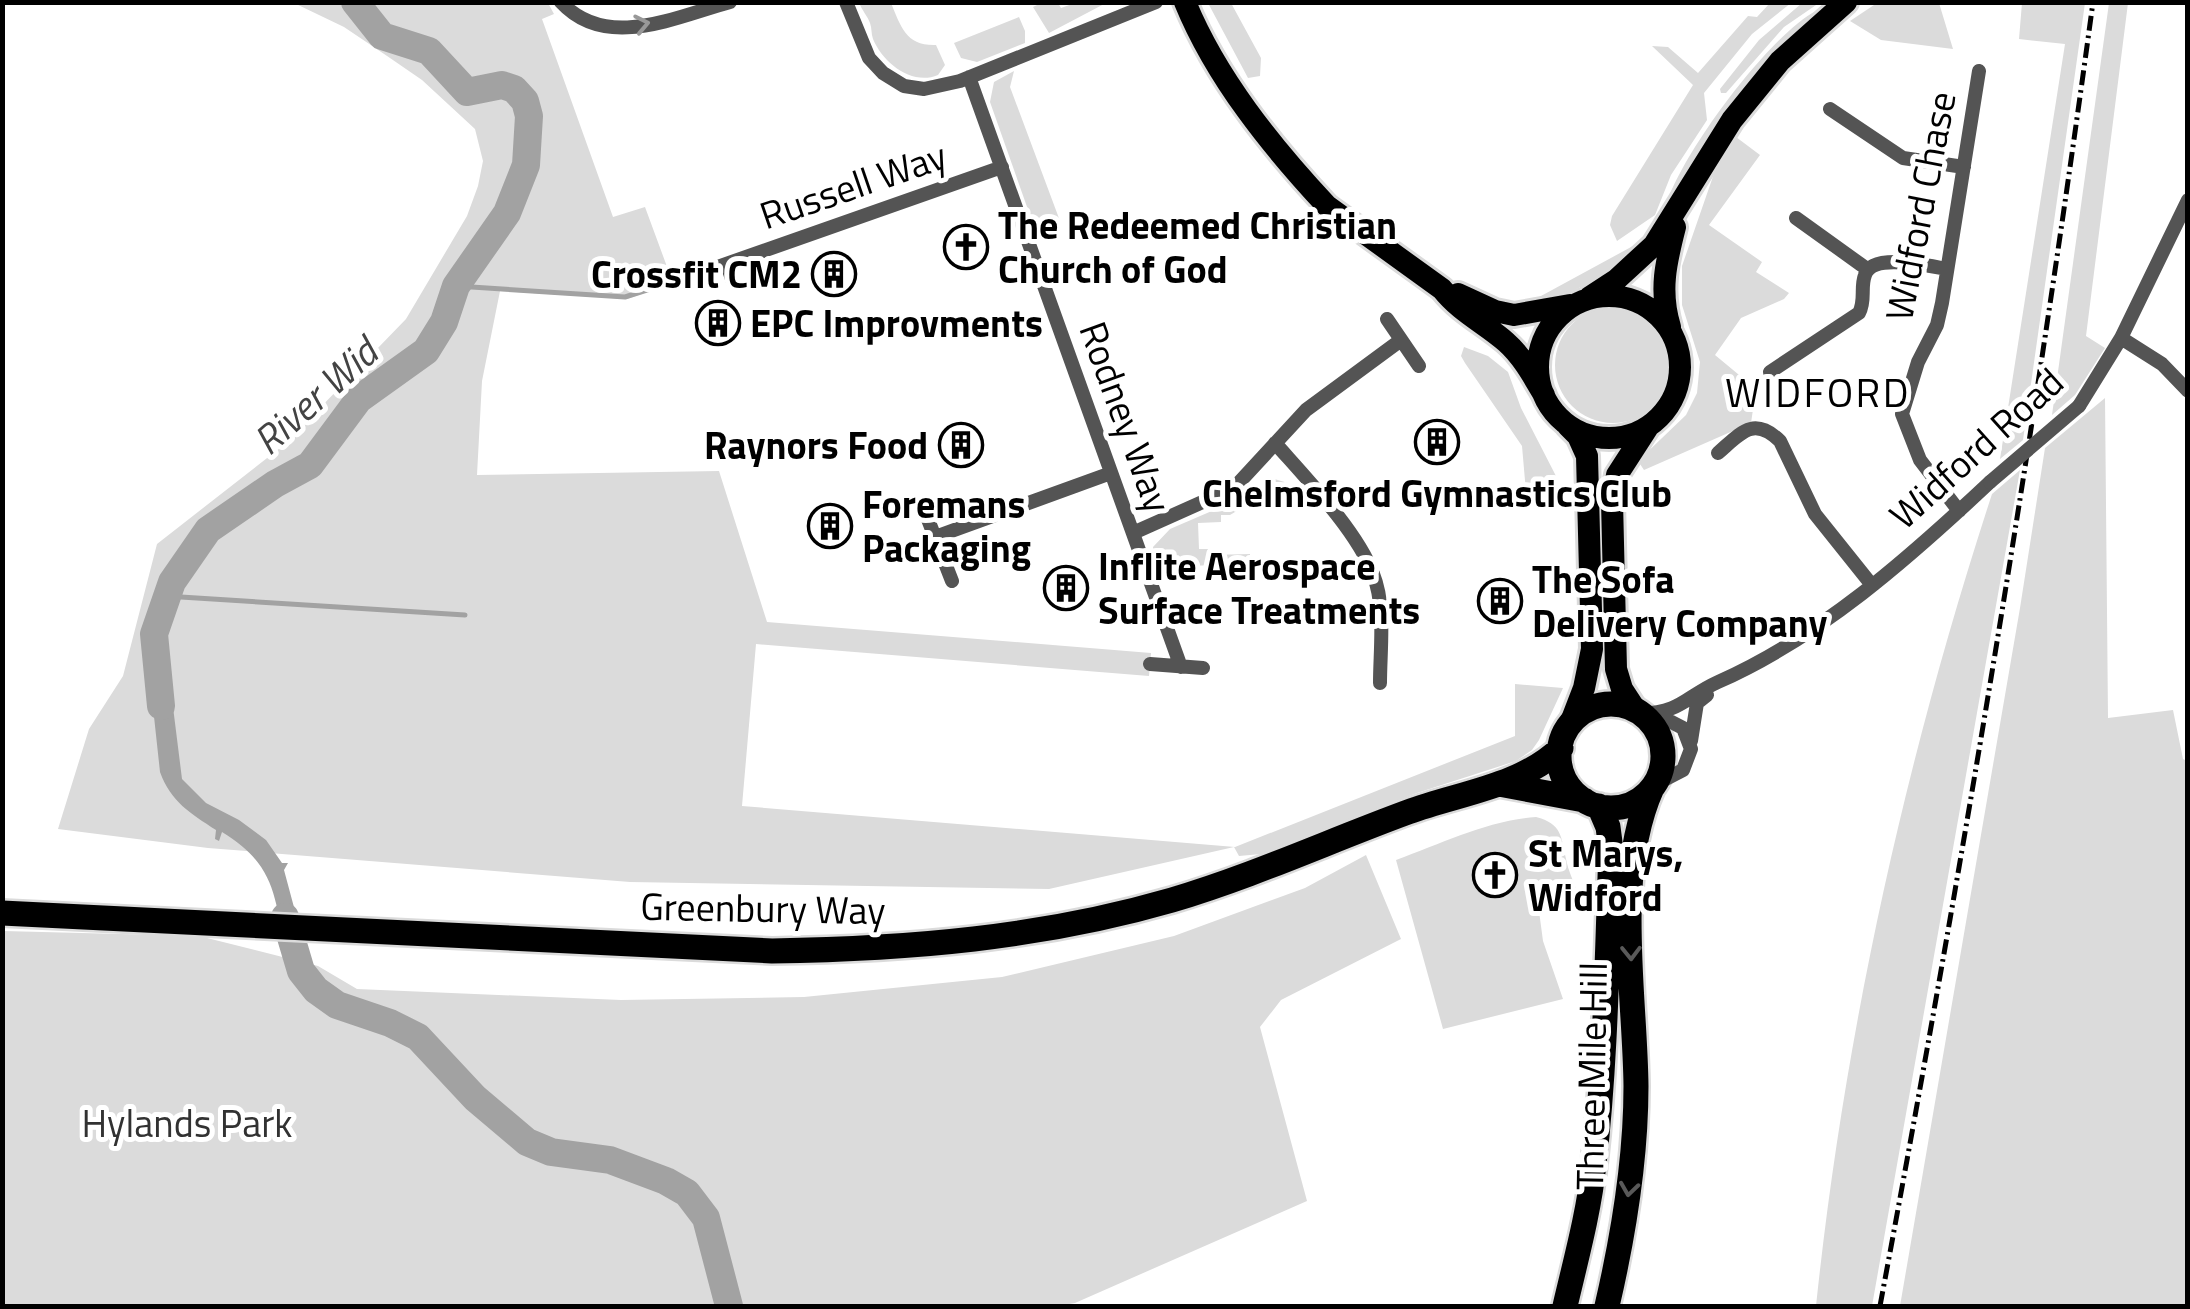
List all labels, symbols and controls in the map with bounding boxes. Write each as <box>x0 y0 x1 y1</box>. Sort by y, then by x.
one-way arrow <box>633 15 650 36</box>
street label: Widford Chase <box>1869 86 1971 326</box>
street label: Russell Way <box>752 126 954 244</box>
place label: The Redeemed Christian Church of God <box>998 196 1397 298</box>
church icon: The Redeemed Christian Church of God <box>943 224 989 270</box>
place label: Crossfit CM2 <box>591 245 802 303</box>
building icon: Crossfit CM2 <box>811 251 857 297</box>
place label: EPC Improvments <box>750 294 1043 352</box>
building icon: EPC Improvments <box>695 300 741 346</box>
street label: Rodney Way <box>1065 313 1187 521</box>
water label: River Wid <box>239 321 394 469</box>
street label: Widford Road <box>1876 354 2076 542</box>
district label: WIDFORD <box>1725 362 1911 423</box>
place label: Raynors Food <box>704 416 928 474</box>
building icon: Chelmsford Gymnastics Club <box>1414 419 1460 465</box>
building icon: Raynors Food <box>938 422 984 468</box>
place label: Chelmsford Gymnastics Club <box>1202 464 1672 522</box>
place label: Foremans Packaging <box>862 475 1031 577</box>
building icon: Foremans Packaging <box>807 503 853 549</box>
place label: Inflite Aerospace Surface Treatments <box>1098 537 1420 639</box>
place label: The Sofa Delivery Company <box>1532 550 1828 652</box>
building icon: Inflite Aerospace Surface Treatments <box>1043 565 1089 611</box>
building icon: The Sofa Delivery Company <box>1477 578 1523 624</box>
place label: St Marys, Widford <box>1528 824 1684 926</box>
church icon: St Marys, Widford <box>1472 852 1518 898</box>
street label: Greenbury Way <box>640 877 886 939</box>
one-way arrow <box>1621 945 1642 961</box>
street label: Three Mile Hill <box>1560 962 1622 1190</box>
park label: Hylands Park <box>81 1094 293 1152</box>
one-way arrow <box>1620 1181 1641 1198</box>

